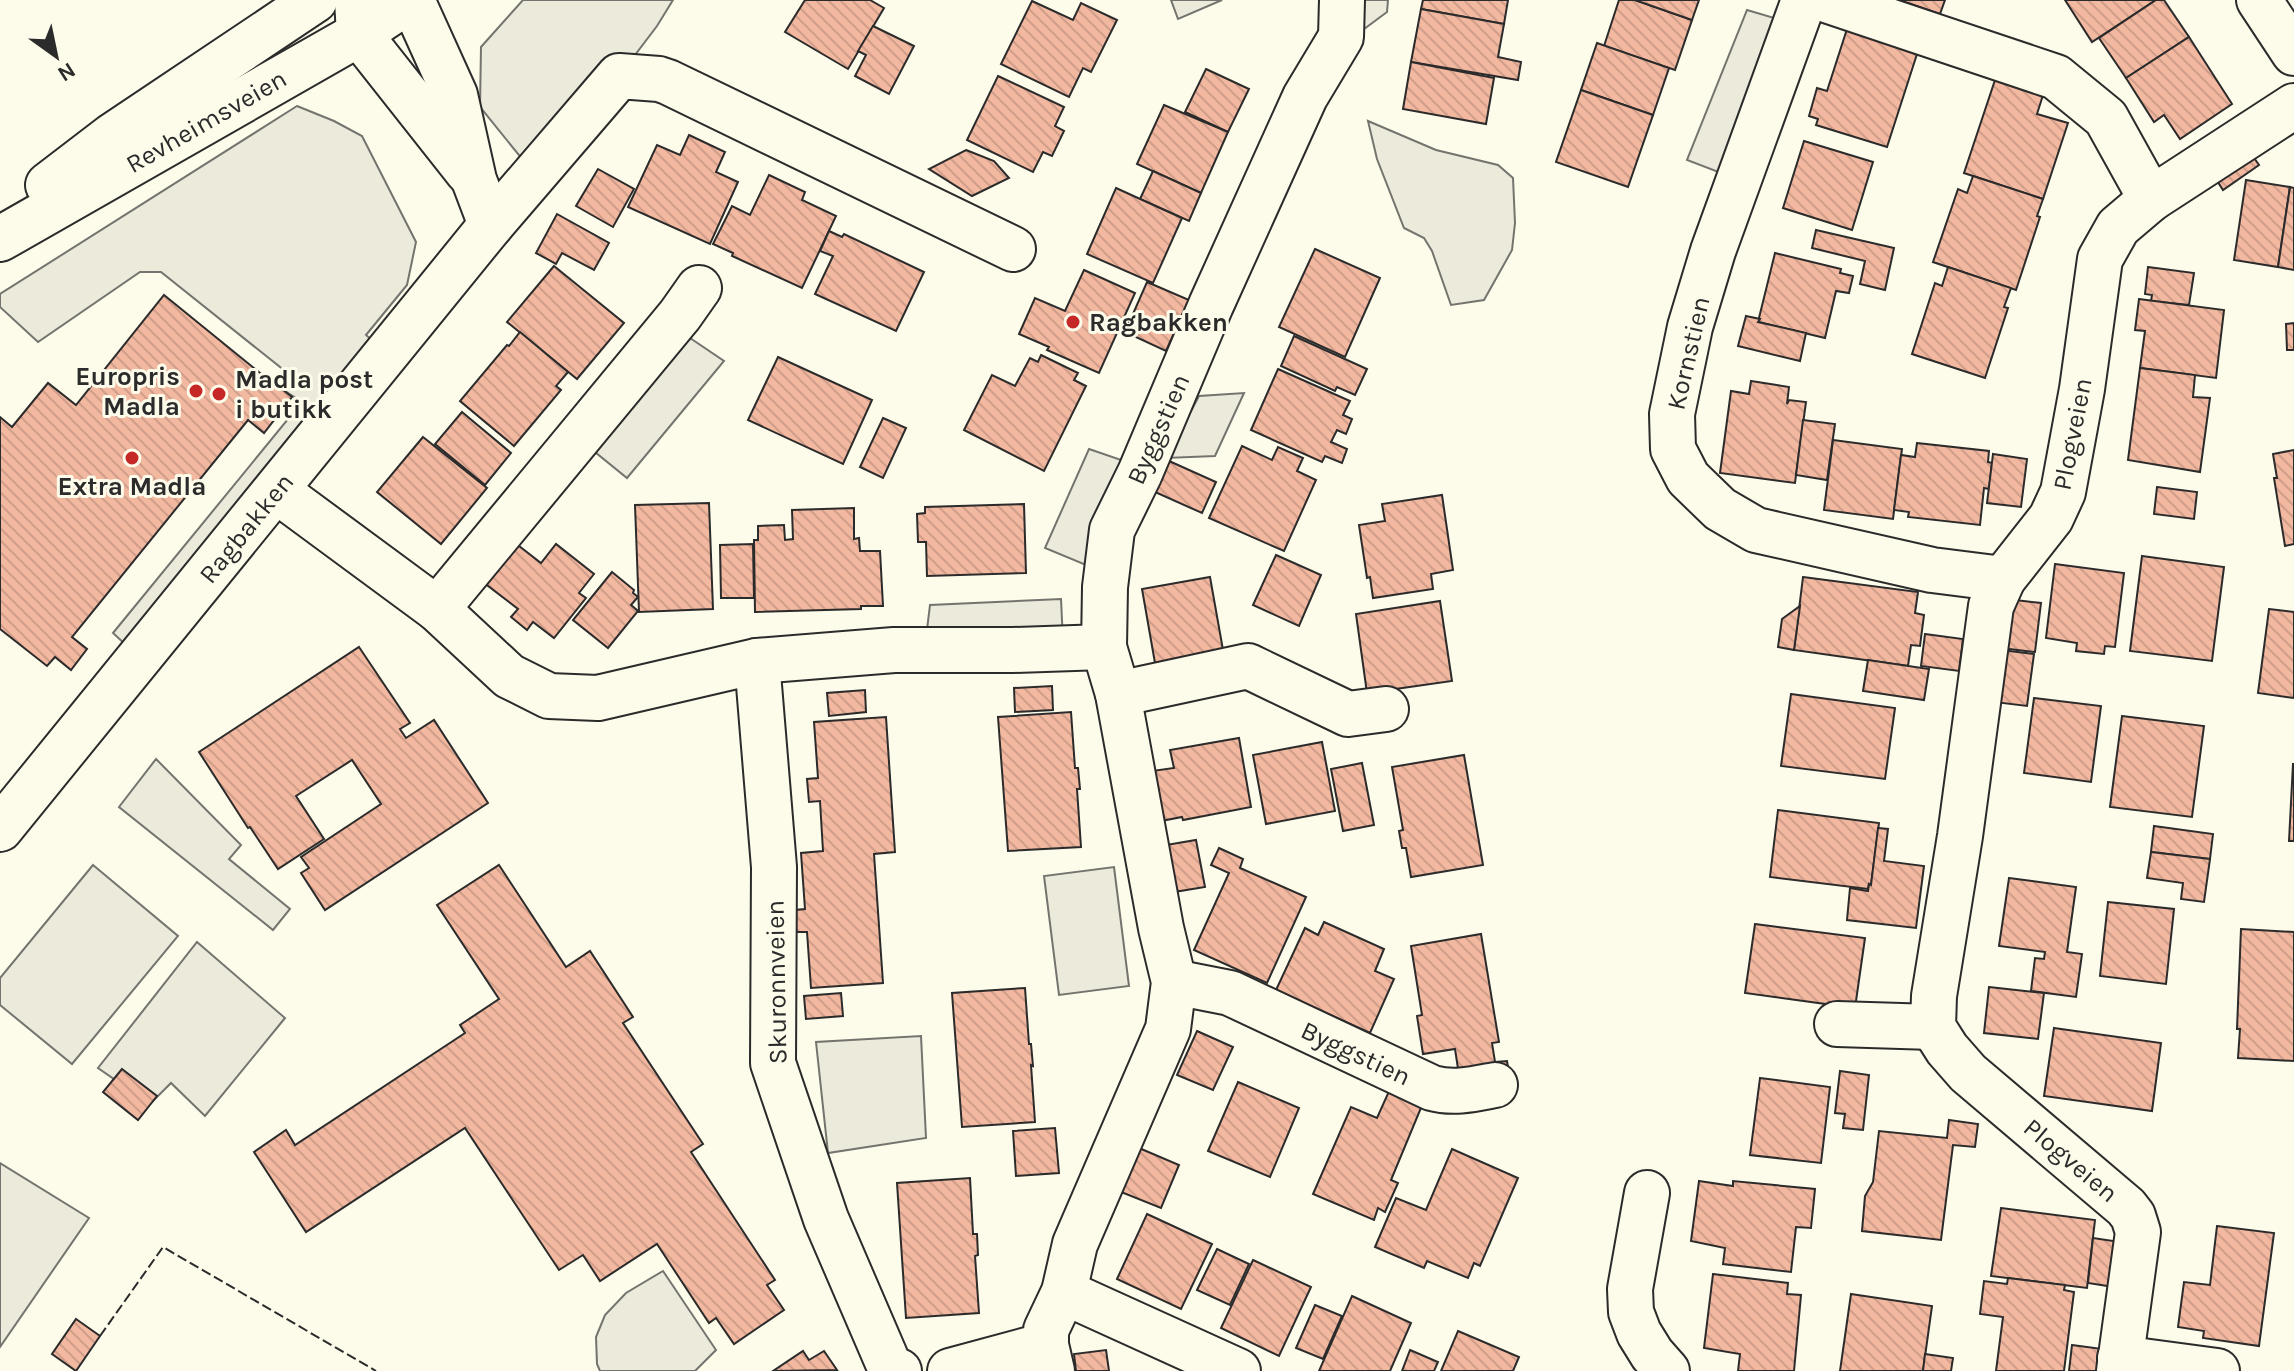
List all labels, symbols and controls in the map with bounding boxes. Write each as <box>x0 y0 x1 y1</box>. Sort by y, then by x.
north arrow <box>16 16 96 96</box>
text: N <box>53 57 80 87</box>
street label: Revheimsveien <box>120 63 292 180</box>
street label: Kornstien <box>1660 293 1717 413</box>
place label: Ragbakken <box>1089 307 1228 338</box>
marker: Ragbakken <box>1064 313 1082 331</box>
place label: Europris Madla <box>75 361 180 422</box>
place label: Madla post i butikk <box>235 364 373 425</box>
street label: Byggstien <box>1120 369 1197 489</box>
street label: Plogveien <box>2046 375 2099 493</box>
marker: Europris Madla <box>187 382 205 400</box>
marker: Madla post i butikk <box>210 385 228 403</box>
marker: Extra Madla <box>123 449 141 467</box>
street label: Ragbakken <box>192 467 300 590</box>
place label: Extra Madla <box>58 471 206 502</box>
street label: Skuronnveien <box>760 900 793 1064</box>
street label: Byggstien <box>1296 1015 1416 1092</box>
street label: Plogveien <box>2017 1112 2124 1209</box>

